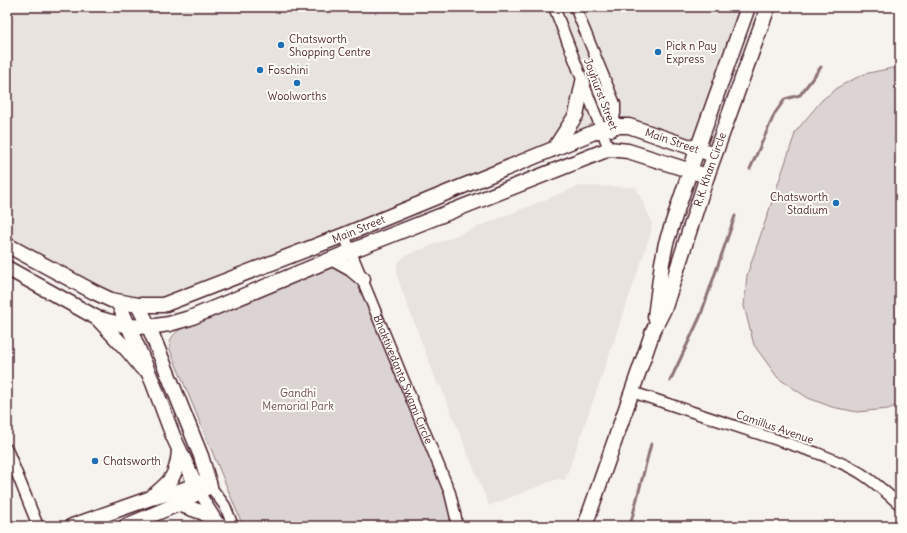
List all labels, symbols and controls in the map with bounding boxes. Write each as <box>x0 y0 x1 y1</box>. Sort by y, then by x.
place label: Chatsworth Shopping Centre <box>289 32 371 59</box>
place label: Pick n Pay Express <box>666 39 717 66</box>
marker: Chatsworth Shopping Centre <box>276 40 286 50</box>
marker: Pick n Pay Express <box>653 47 663 57</box>
street label: Joyhurst Street <box>581 56 621 132</box>
place label: Foschini <box>268 63 308 77</box>
marker: Foschini <box>255 65 265 75</box>
marker: Woolworths <box>292 78 302 88</box>
place label: Woolworths <box>268 89 326 103</box>
street label: Main Street <box>643 125 701 156</box>
street label: R.K. Khan Circle <box>691 130 729 208</box>
place label: Chatsworth Stadium <box>770 190 828 217</box>
marker: Chatsworth Stadium <box>831 198 841 208</box>
street label: Main Street <box>330 212 387 246</box>
street label: Bhaktivedanta Swami Circle <box>371 313 436 446</box>
park label: Gandhi Memorial Park <box>262 386 334 413</box>
street label: Camillus Avenue <box>734 407 816 447</box>
place label: Chatsworth <box>103 454 161 468</box>
marker: Chatsworth <box>90 456 100 466</box>

